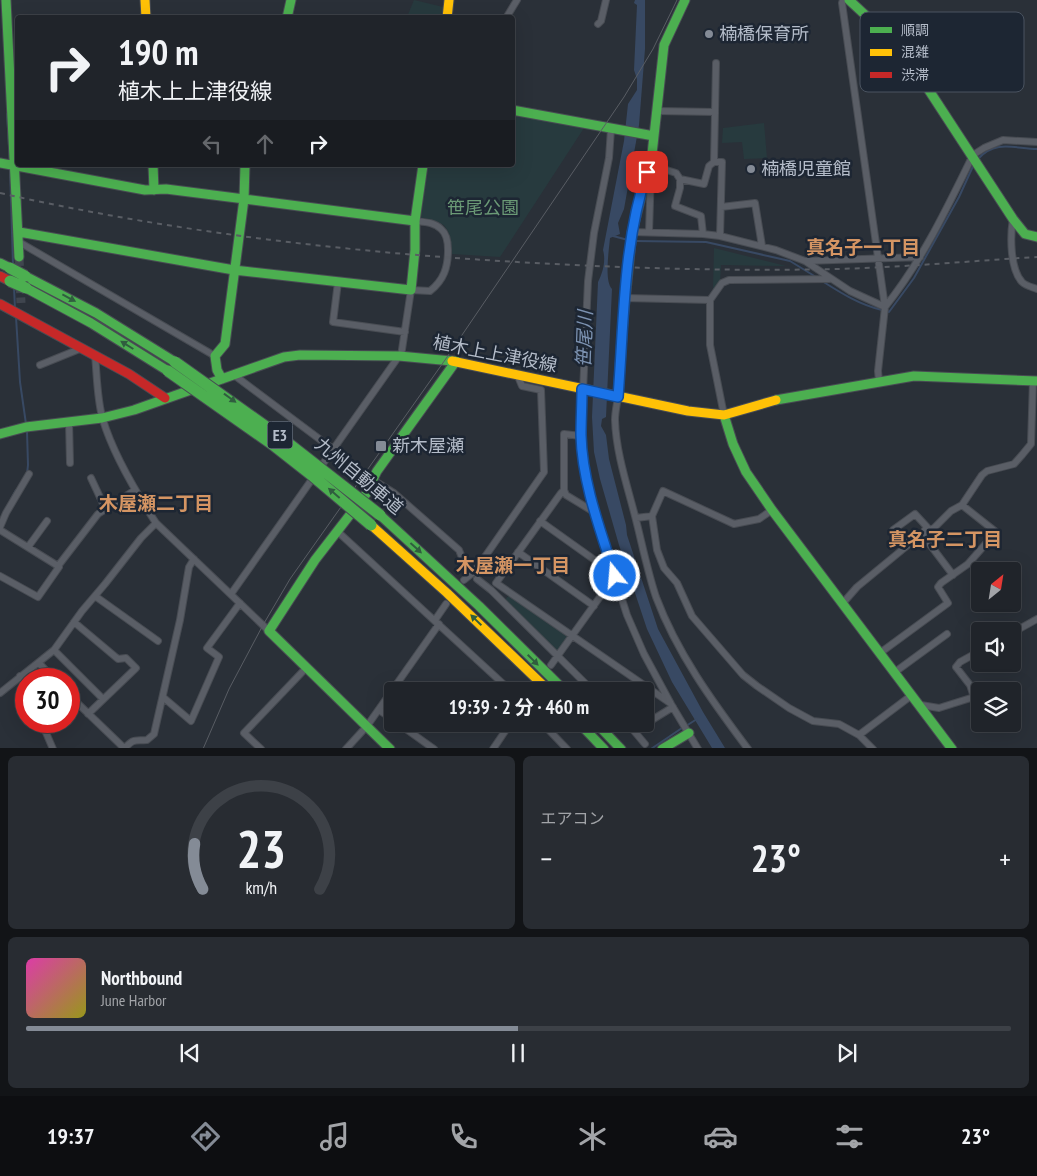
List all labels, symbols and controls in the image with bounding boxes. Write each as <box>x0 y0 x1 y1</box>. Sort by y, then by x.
legend <box>860 12 1024 92</box>
text: 順調 <box>901 21 929 39</box>
place label: 楠橋保育所 <box>719 22 809 45</box>
marker: 楠橋保育所 <box>703 28 715 40</box>
text: 190 m <box>118 29 199 75</box>
icon: right <box>35 35 100 100</box>
text: 混雑 <box>901 43 929 61</box>
text: 渋滞 <box>901 66 929 84</box>
text: 植木上上津役線 <box>118 77 272 105</box>
icon: left <box>198 130 226 158</box>
icon: ahead <box>251 130 279 158</box>
icon: right <box>304 130 332 158</box>
pin <box>626 151 668 193</box>
place label: 楠橋児童館 <box>761 157 851 180</box>
icon: arrive <box>633 158 661 186</box>
marker: 楠橋児童館 <box>745 163 757 175</box>
park label: 笹尾公園 <box>447 196 519 219</box>
district label: 真名子一丁目 <box>806 235 920 259</box>
one-way arrow <box>61 294 76 302</box>
water label: 笹尾川 <box>571 308 597 368</box>
street label: 植木上上津役線 <box>431 330 559 377</box>
one-way arrow <box>120 341 133 350</box>
one-way arrow <box>223 393 237 403</box>
road number: E3 <box>268 422 292 448</box>
street label: 九州自動車道 <box>311 432 408 519</box>
place label: 新木屋瀬 <box>392 434 464 457</box>
marker: 新木屋瀬 <box>374 439 388 453</box>
one-way arrow <box>328 487 340 499</box>
district label: 木屋瀬二丁目 <box>99 491 213 515</box>
district label: 真名子二丁目 <box>888 527 1002 551</box>
one-way arrow <box>409 542 422 553</box>
position arrow <box>588 549 640 601</box>
district label: 木屋瀬一丁目 <box>456 553 570 577</box>
north arrow <box>971 562 1021 612</box>
map controls <box>971 562 1021 732</box>
one-way arrow <box>470 614 482 626</box>
button: sound <box>971 622 1021 672</box>
one-way arrow <box>527 654 539 666</box>
speed limit sign: 30 <box>15 668 80 733</box>
button: layers <box>971 682 1021 732</box>
text: 19:39 · 2 分 · 460 m <box>449 695 589 719</box>
text: エアコン <box>541 808 605 828</box>
text: 23 <box>236 815 286 882</box>
text: 23° <box>751 833 801 882</box>
text: − <box>541 840 552 877</box>
text: + <box>999 840 1011 877</box>
text: km/h <box>245 876 277 899</box>
text: Northbound <box>101 966 182 990</box>
text: June Harbor <box>101 990 166 1010</box>
icon: previous <box>176 1039 204 1067</box>
icon: pause <box>504 1039 532 1067</box>
icon: next <box>833 1039 861 1067</box>
icon: directions <box>188 1119 223 1154</box>
icon: music <box>317 1119 352 1154</box>
icon: phone <box>446 1119 481 1154</box>
icon: climate <box>575 1119 610 1154</box>
icon: car <box>703 1119 738 1154</box>
icon: filters <box>832 1119 867 1154</box>
text: 19:37 <box>47 1122 94 1150</box>
text: 23° <box>961 1122 990 1150</box>

